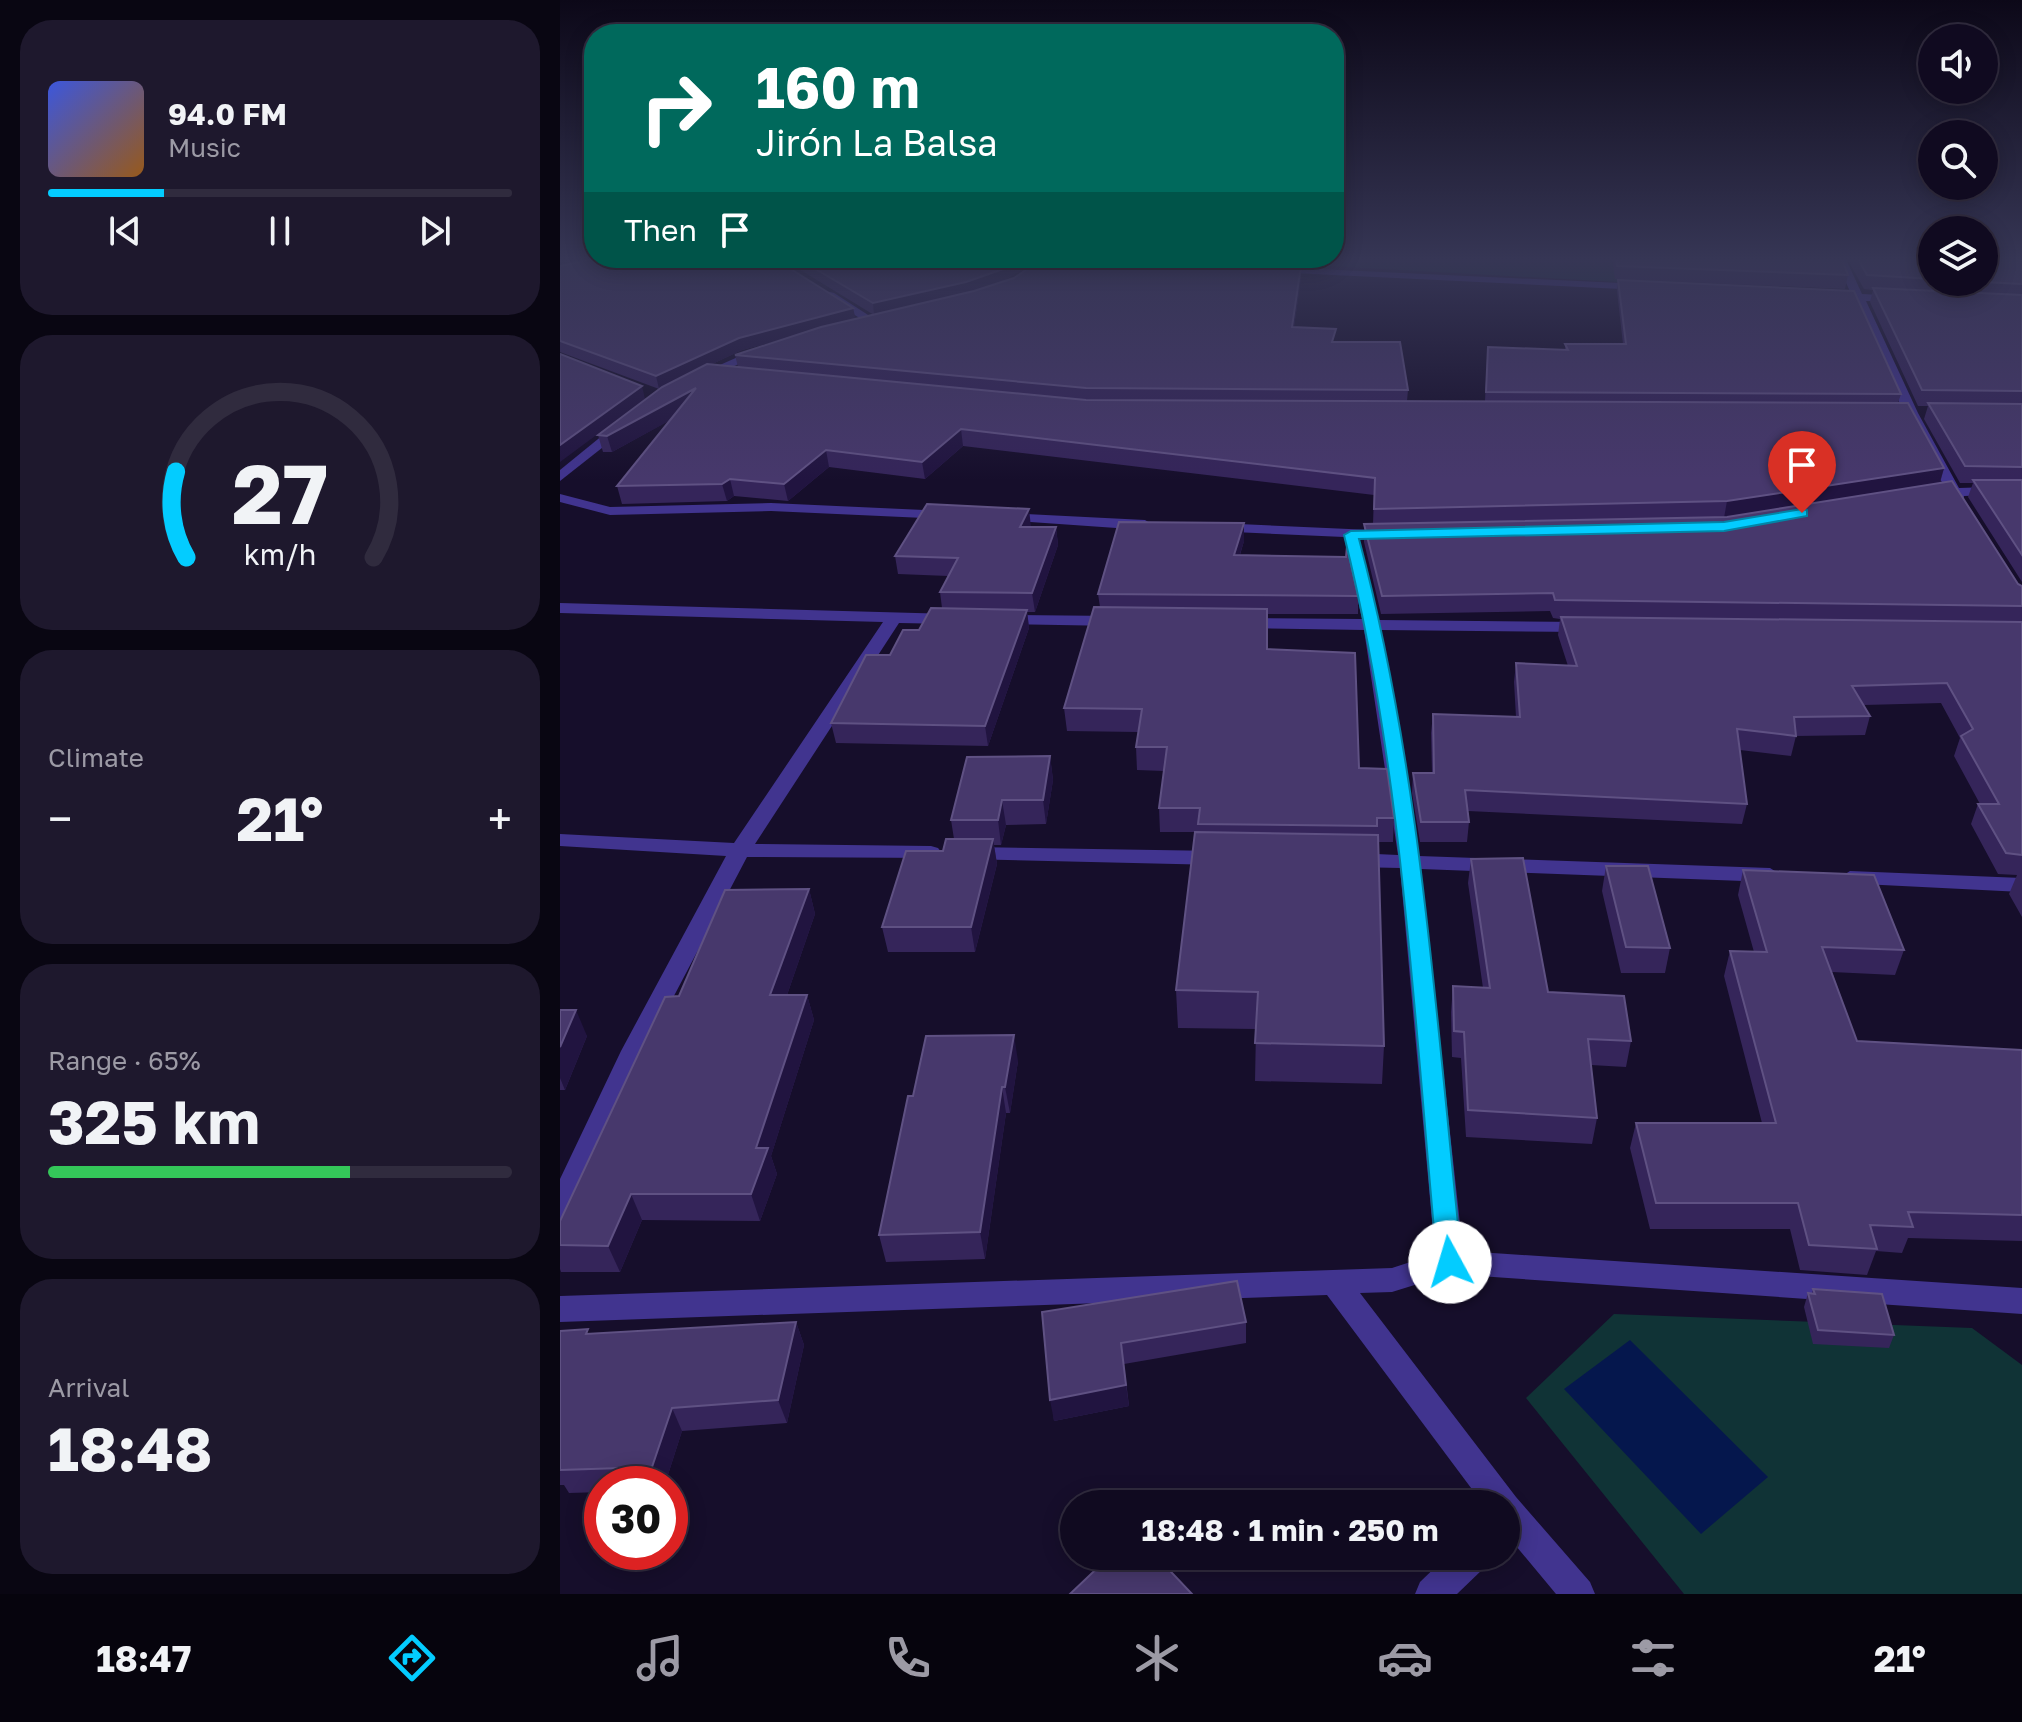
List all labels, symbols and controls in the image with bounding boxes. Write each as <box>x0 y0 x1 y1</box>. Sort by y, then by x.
map controls <box>1918 24 1998 296</box>
button: sound <box>1918 24 1998 104</box>
text: 160 m <box>756 53 920 120</box>
icon: right <box>624 56 728 160</box>
text: 94.0 FM <box>168 96 287 132</box>
button: search <box>1918 120 1998 200</box>
text: Jirón La Balsa <box>756 121 998 164</box>
text: Music <box>168 132 241 163</box>
icon: arrive <box>713 208 757 252</box>
icon: previous <box>103 209 147 253</box>
icon: pause <box>258 209 302 253</box>
icon: next <box>413 209 457 253</box>
text: Then <box>624 212 697 248</box>
button: layers <box>1918 216 1998 296</box>
pin <box>1768 431 1836 513</box>
text: 27 <box>232 442 328 542</box>
icon: arrive <box>1780 443 1824 487</box>
text: km/h <box>244 537 316 571</box>
text: Climate <box>48 742 144 773</box>
text: 21° <box>237 782 323 854</box>
text: − <box>48 792 72 845</box>
text: + <box>488 792 512 845</box>
text: Range · 65% <box>48 1045 201 1076</box>
text: 325 km <box>48 1085 260 1157</box>
position arrow <box>1408 1220 1492 1304</box>
text: Arrival <box>48 1372 129 1403</box>
text: 18:48 <box>48 1412 212 1484</box>
speed limit sign: 30 <box>584 1466 688 1570</box>
text: 18:48 · 1 min · 250 m <box>1142 1512 1438 1548</box>
icon: directions <box>384 1630 440 1686</box>
icon: music <box>632 1630 688 1686</box>
icon: phone <box>880 1630 936 1686</box>
icon: climate <box>1129 1630 1185 1686</box>
icon: car <box>1377 1630 1433 1686</box>
icon: filters <box>1625 1630 1681 1686</box>
text: 18:47 <box>96 1637 191 1680</box>
text: 21° <box>1874 1637 1926 1680</box>

